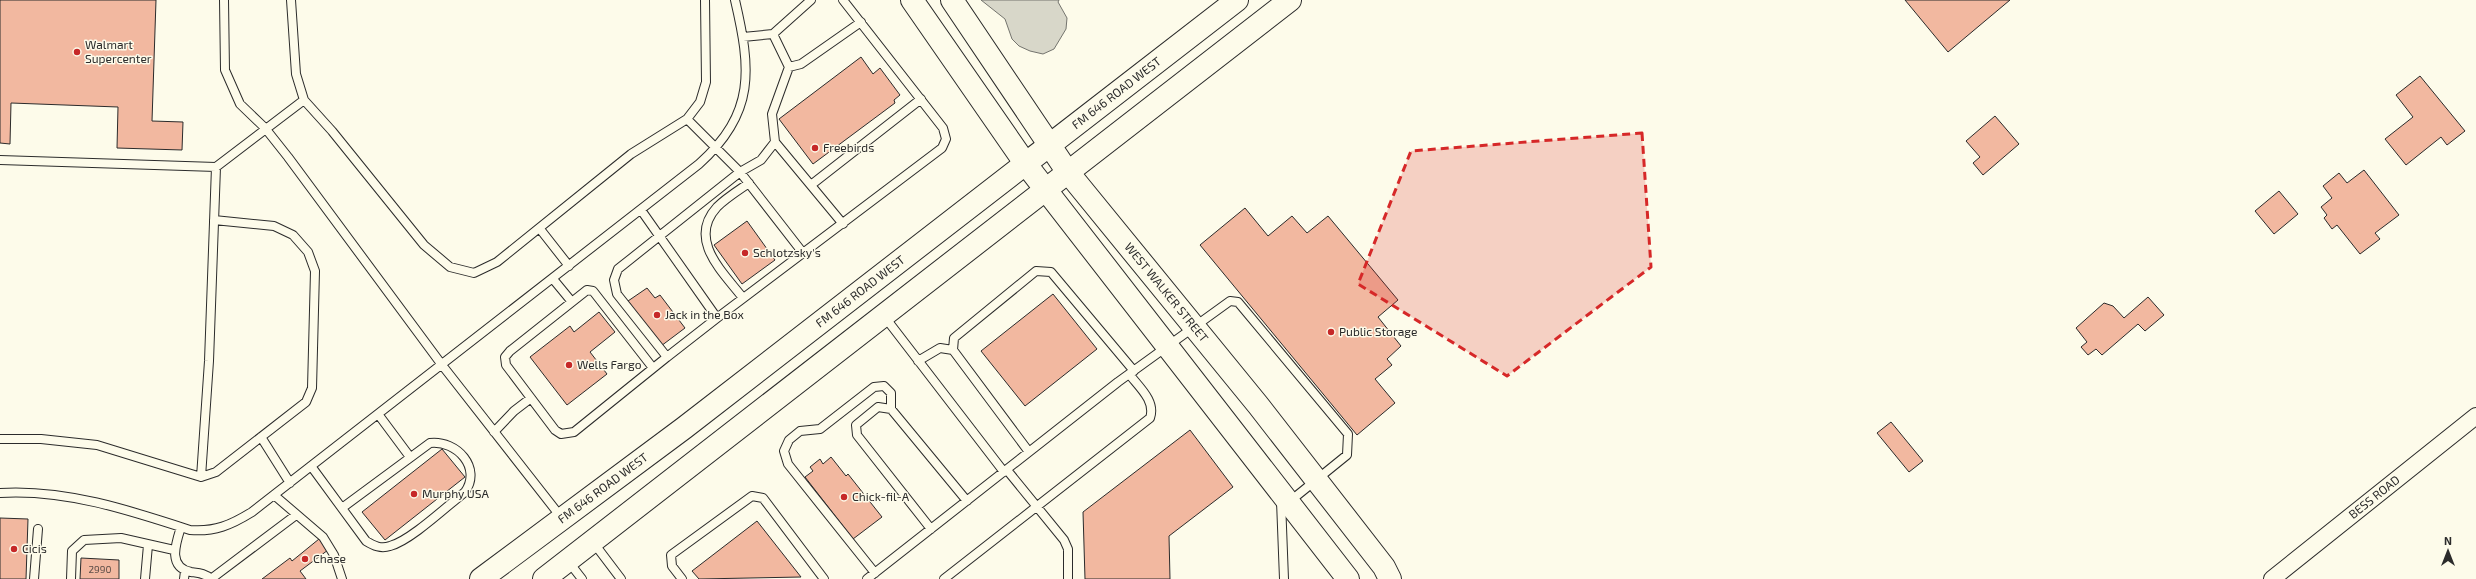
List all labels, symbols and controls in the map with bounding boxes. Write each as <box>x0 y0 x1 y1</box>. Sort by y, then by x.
place label: Walmart Supercenter <box>85 37 152 65</box>
marker: Walmart Supercenter <box>72 47 82 57</box>
street label: FM 646 ROAD WEST <box>1069 54 1163 131</box>
place label: Freebirds <box>823 140 874 154</box>
marker: Freebirds <box>810 143 820 153</box>
street label: WEST WALKER STREET <box>1122 239 1212 345</box>
place label: Schlotzsky's <box>753 245 821 259</box>
marker: Schlotzsky's <box>740 248 750 258</box>
street label: FM 646 ROAD WEST <box>812 252 907 330</box>
place label: Jack in the Box <box>665 307 744 321</box>
marker: Jack in the Box <box>652 310 662 320</box>
place label: Public Storage <box>1339 324 1417 338</box>
marker: Public Storage <box>1326 327 1336 337</box>
place label: Wells Fargo <box>577 357 642 371</box>
marker: Wells Fargo <box>564 360 574 370</box>
street label: FM 646 ROAD WEST <box>555 449 650 526</box>
street label: BESS ROAD <box>2345 472 2402 521</box>
place label: Murphy USA <box>422 486 490 500</box>
marker: Murphy USA <box>409 489 419 499</box>
place label: Chick-fil-A <box>852 489 910 503</box>
marker: Chick-fil-A <box>839 492 849 502</box>
north arrow <box>2428 531 2468 571</box>
text: N <box>2444 534 2452 547</box>
place label: Cicis <box>22 541 47 555</box>
marker: Cicis <box>9 544 19 554</box>
place label: Chase <box>313 551 346 565</box>
marker: Chase <box>300 554 310 564</box>
house number: 2990 <box>88 563 112 575</box>

